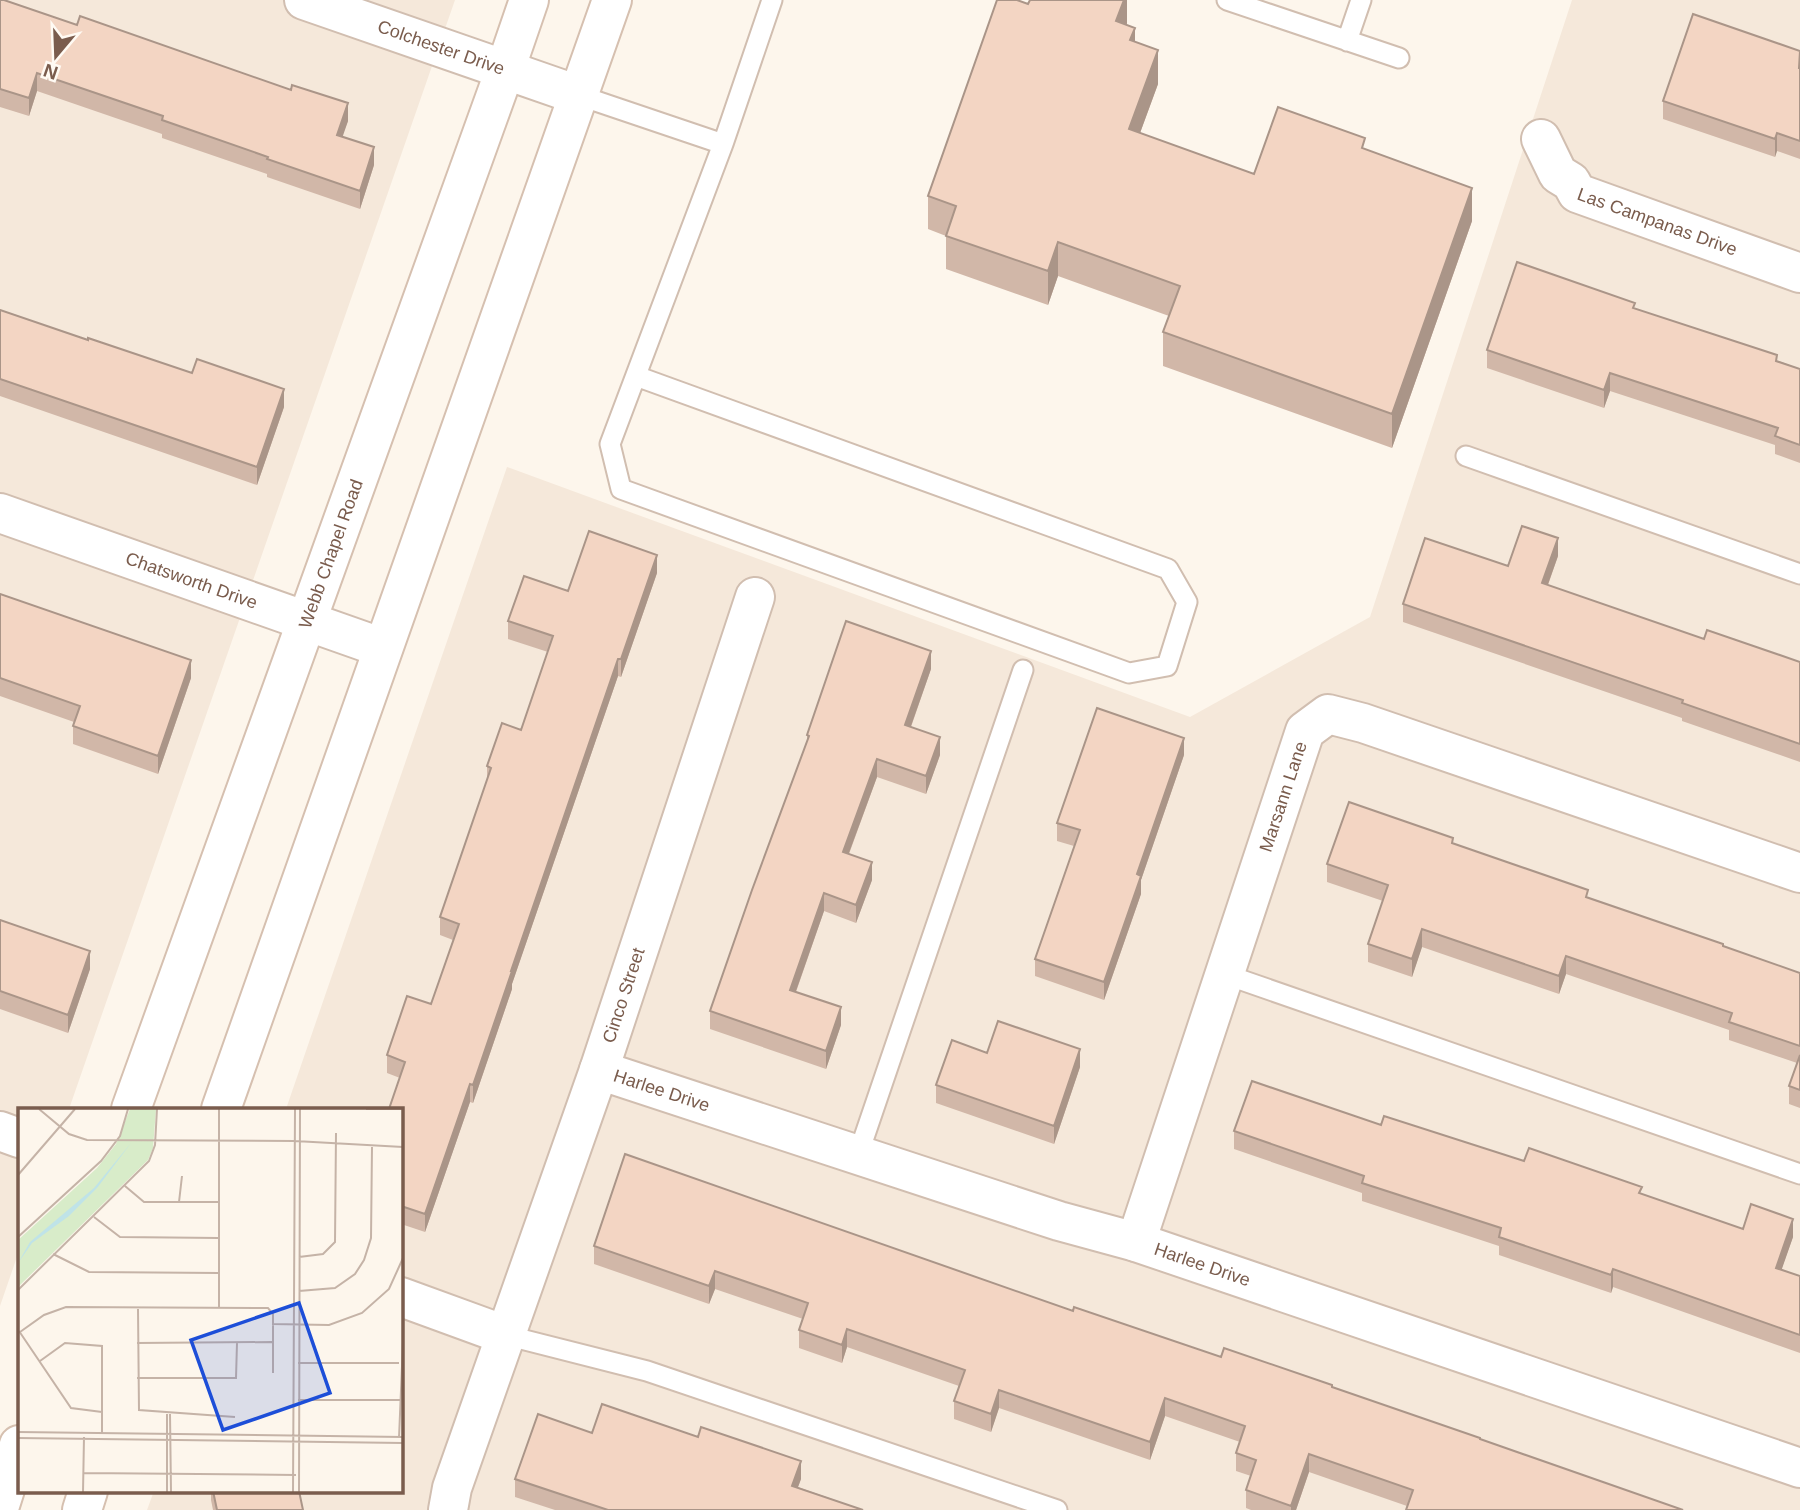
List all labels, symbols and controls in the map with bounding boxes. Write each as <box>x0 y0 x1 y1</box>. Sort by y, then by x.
street label: Colchester Drive <box>375 16 507 79</box>
north arrow <box>21 21 91 91</box>
text: N <box>41 59 61 84</box>
street label: Las Campanas Drive <box>1575 184 1740 260</box>
street label: Webb Chapel Road <box>295 477 367 631</box>
street label: Chatsworth Drive <box>123 548 260 613</box>
street label: Marsann Lane <box>1256 739 1311 855</box>
street label: Cinco Street <box>599 945 649 1046</box>
street label: Harlee Drive <box>611 1065 712 1116</box>
inset map <box>18 1108 402 1492</box>
street label: Harlee Drive <box>1152 1239 1253 1290</box>

